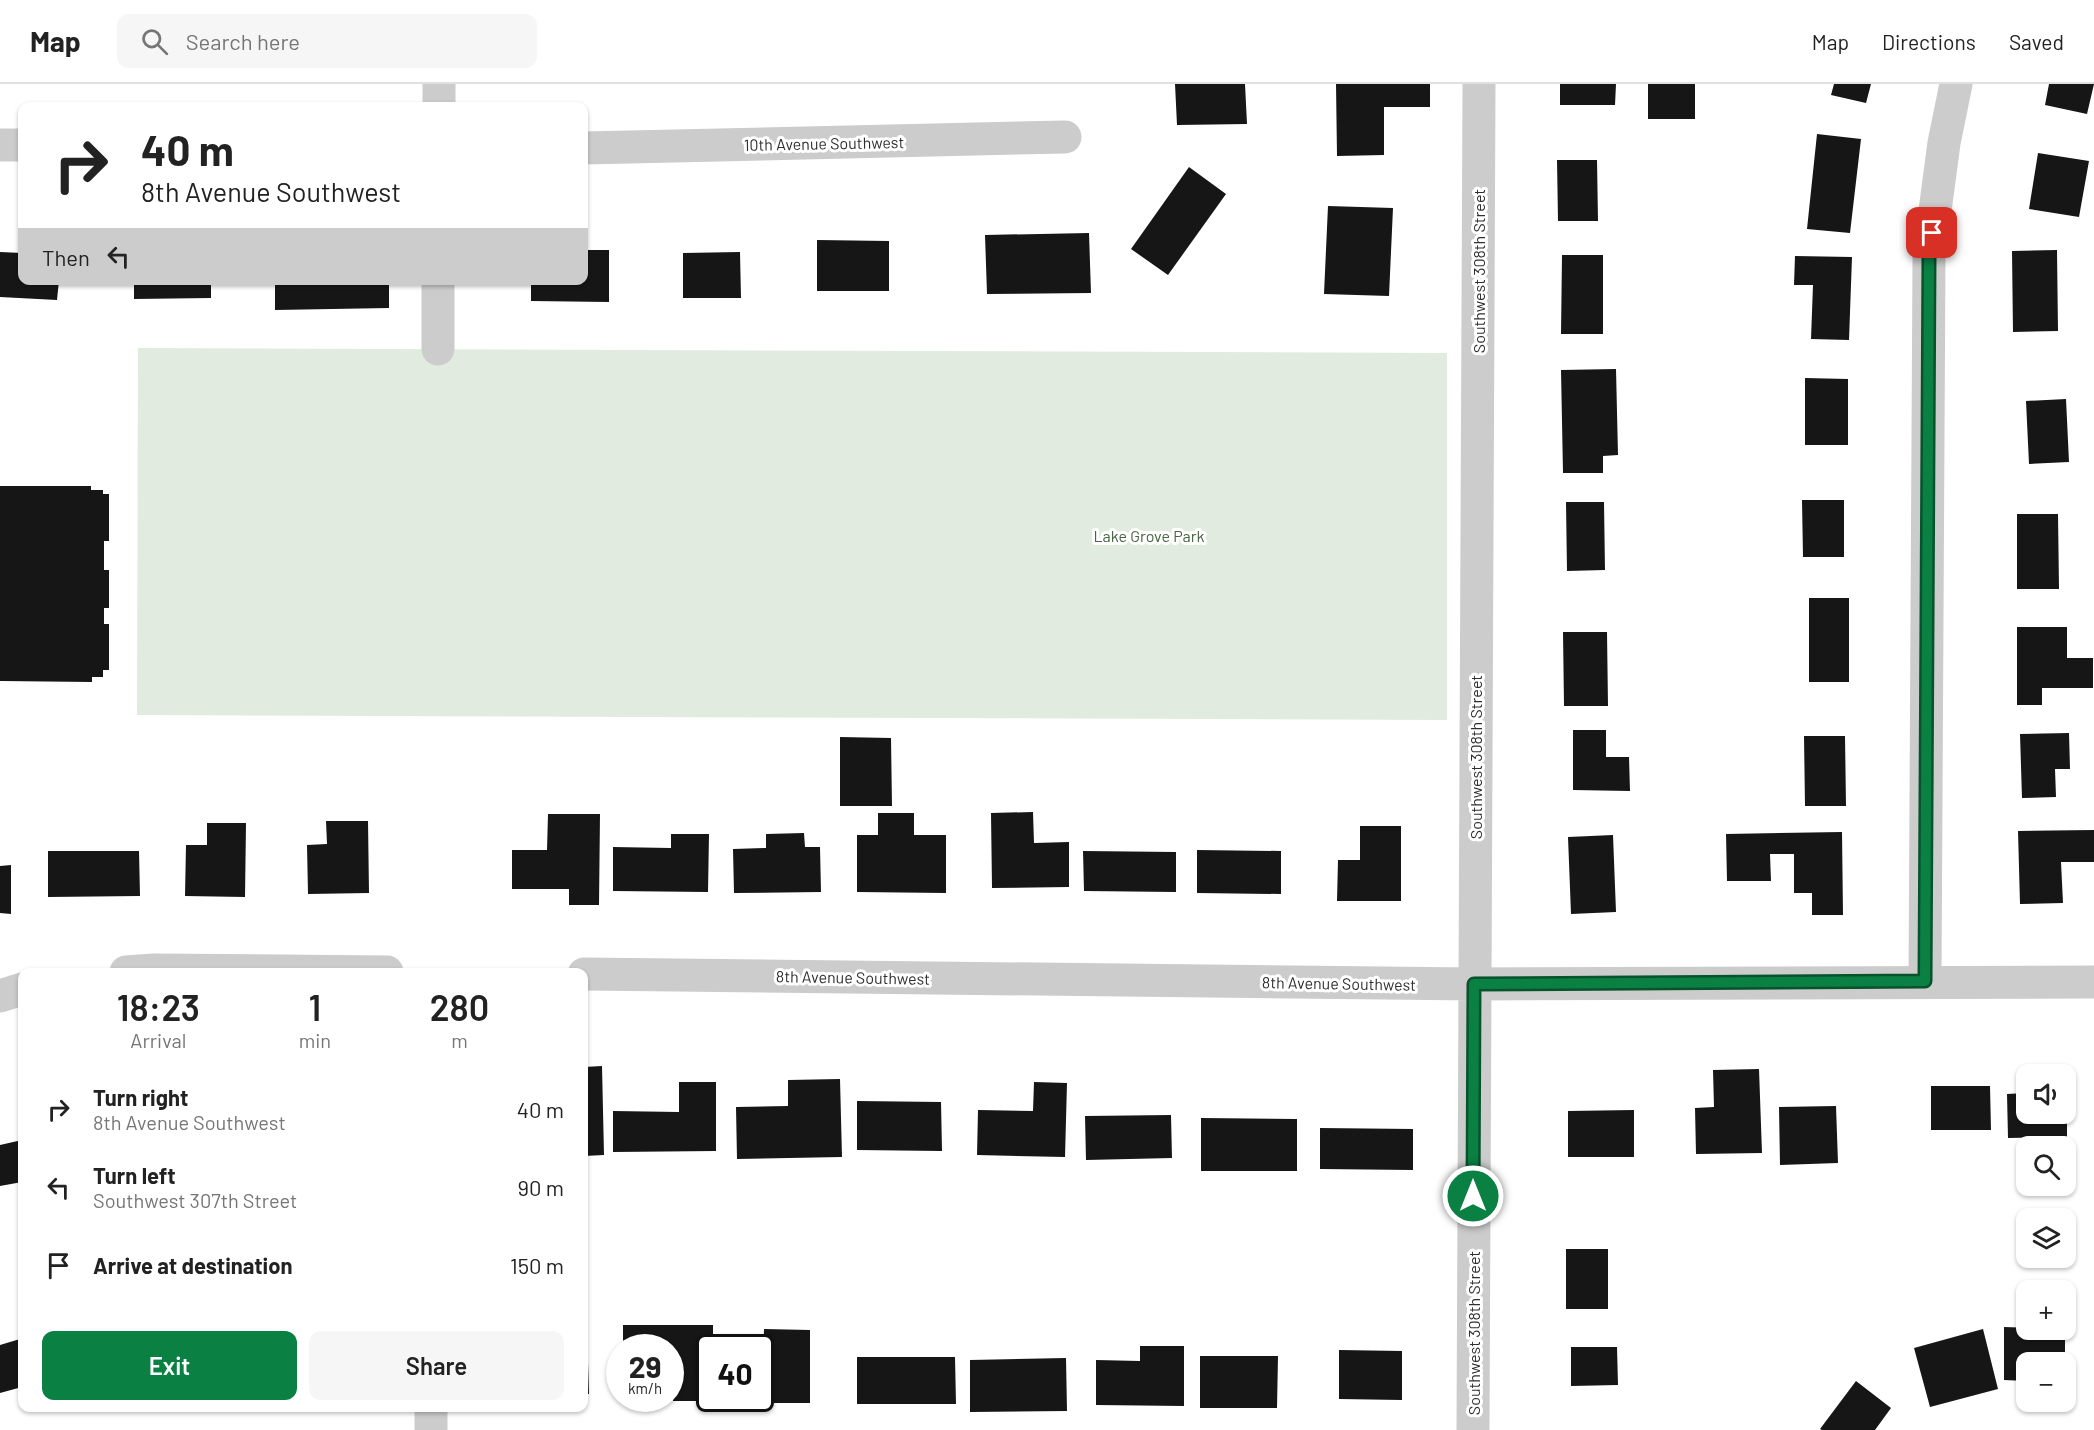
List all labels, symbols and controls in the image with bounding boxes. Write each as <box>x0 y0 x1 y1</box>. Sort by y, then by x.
search box <box>117 14 537 68</box>
text: Map <box>30 24 81 58</box>
icon: search <box>138 25 171 58</box>
text: Search here <box>186 28 300 54</box>
text: Map <box>1812 29 1849 54</box>
text: Directions <box>1882 29 1976 54</box>
text: Saved <box>2009 29 2064 54</box>
text: 40 m <box>141 124 234 174</box>
icon: right <box>42 126 120 204</box>
street label: 10th Avenue Southwest <box>744 132 904 154</box>
text: 8th Avenue Southwest <box>141 175 401 207</box>
street label: Southwest 308th Street <box>1469 189 1488 353</box>
pin <box>1906 207 1957 258</box>
icon: arrive <box>1915 216 1948 249</box>
icon: left <box>102 240 135 273</box>
text: Then <box>42 244 90 270</box>
park label: Lake Grove Park <box>1093 526 1205 545</box>
street label: Southwest 308th Street <box>1466 675 1485 839</box>
street label: 8th Avenue Southwest <box>776 966 930 988</box>
street label: 8th Avenue Southwest <box>1262 972 1416 994</box>
text: 18:23 <box>117 985 200 1028</box>
text: 1 <box>308 985 321 1028</box>
text: 280 <box>430 985 489 1028</box>
text: Arrival <box>130 1028 186 1052</box>
text: min <box>299 1028 331 1052</box>
text: m <box>451 1028 468 1052</box>
map controls <box>2016 1064 2076 1412</box>
button: sound <box>2016 1064 2076 1124</box>
text: Turn right <box>93 1084 188 1110</box>
icon: right <box>42 1093 75 1126</box>
text: 40 m <box>517 1096 564 1122</box>
text: 8th Avenue Southwest <box>93 1110 286 1134</box>
button: search <box>2016 1136 2076 1196</box>
text: Turn left <box>93 1162 176 1188</box>
position arrow <box>1441 1164 1505 1228</box>
icon: left <box>42 1171 75 1204</box>
text: 90 m <box>518 1174 564 1200</box>
text: Southwest 307th Street <box>93 1188 297 1212</box>
button: layers <box>2016 1208 2076 1268</box>
icon: arrive <box>42 1249 75 1282</box>
street label: Southwest 308th Street <box>1464 1251 1483 1415</box>
text: Arrive at destination <box>93 1252 292 1278</box>
text: 150 m <box>510 1252 564 1278</box>
button: + <box>2016 1280 2076 1340</box>
button: Exit <box>42 1331 297 1400</box>
button: Share <box>309 1331 564 1400</box>
speed limit sign: 40 <box>696 1334 774 1412</box>
text: 29 <box>629 1348 661 1384</box>
button: − <box>2016 1352 2076 1412</box>
text: km/h <box>628 1379 662 1397</box>

